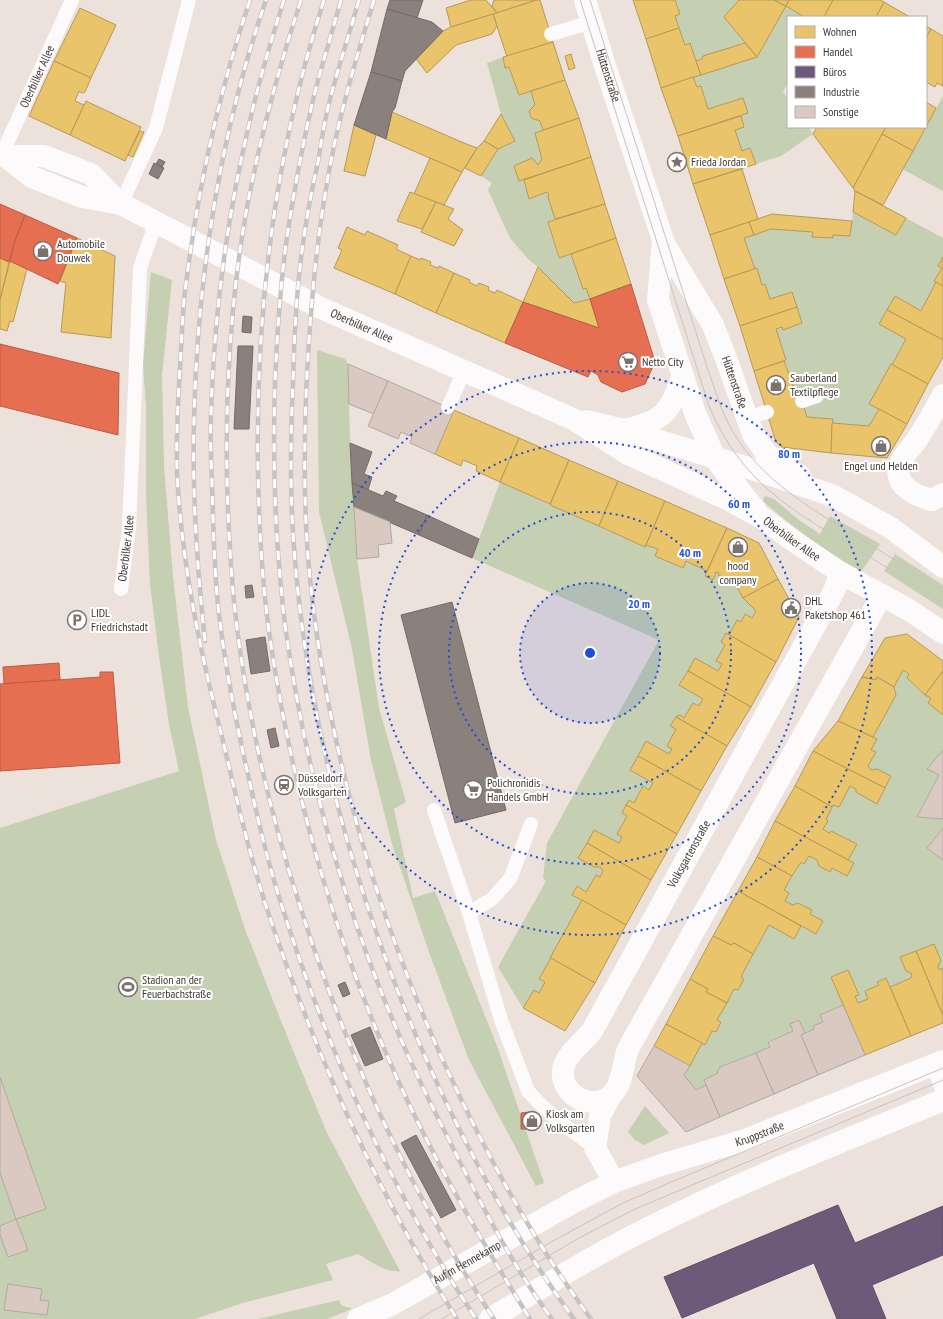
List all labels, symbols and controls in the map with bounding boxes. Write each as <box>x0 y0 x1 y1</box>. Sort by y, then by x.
legend <box>787 16 927 128</box>
text: Wohnen <box>823 24 857 39</box>
street label: Oberbilker Allee <box>16 43 57 110</box>
text: Handel <box>823 44 853 59</box>
street label: Hüttenstraße <box>593 47 624 104</box>
text: Büros <box>823 64 846 79</box>
text: Industrie <box>823 84 860 99</box>
text: Sonstige <box>823 104 859 119</box>
place icon: Frieda Jordan <box>666 151 688 173</box>
place label: Frieda Jordan <box>691 154 746 169</box>
place label: Automobile Douwek <box>57 236 105 265</box>
shop icon: Automobile Douwek <box>32 240 54 262</box>
street label: Oberbilker Allee <box>328 305 396 346</box>
supermarket icon: Netto City <box>617 351 639 373</box>
place label: Netto City <box>642 354 684 369</box>
street label: Hüttenstraße <box>719 354 751 410</box>
place label: Sauberland Textilpflege <box>790 370 838 399</box>
shop icon: Sauberland Textilpflege <box>765 374 787 396</box>
shop icon: Engel und Helden <box>870 435 892 457</box>
text: 80 m <box>778 446 800 461</box>
place label: Engel und Helden <box>844 458 918 473</box>
text: 60 m <box>728 496 750 511</box>
street label: Oberbilker Allee <box>760 513 824 564</box>
street label: Oberbilker Allee <box>114 515 137 582</box>
shop icon: hood company <box>727 536 749 558</box>
text: 40 m <box>679 545 701 560</box>
place label: hood company <box>720 558 757 587</box>
place label: DHL Paketshop 461 <box>805 593 866 622</box>
text: 20 m <box>628 596 650 611</box>
public building icon: DHL Paketshop 461 <box>780 597 802 619</box>
place label: LIDL Friedrichstadt <box>91 605 149 634</box>
parking icon: LIDL Friedrichstadt <box>66 609 88 631</box>
centre of rings <box>583 646 597 660</box>
place label: Düsseldorf Volksgarten <box>297 770 347 799</box>
station icon: Düsseldorf Volksgarten <box>273 774 295 796</box>
place label: Polichronidis Handels GmbH <box>487 775 548 804</box>
supermarket icon: Polichronidis Handels GmbH <box>462 779 484 801</box>
street label: Volksgartenstraße <box>663 817 713 891</box>
place label: Stadion an der Feuerbachstraße <box>142 972 211 1001</box>
sports icon: Stadion an der Feuerbachstraße <box>117 976 139 998</box>
place label: Kiosk am Volksgarten <box>545 1106 595 1135</box>
shop icon: Kiosk am Volksgarten <box>521 1110 543 1132</box>
street label: Kruppstraße <box>733 1117 786 1149</box>
street label: Auf'm Hennekamp <box>430 1237 503 1287</box>

